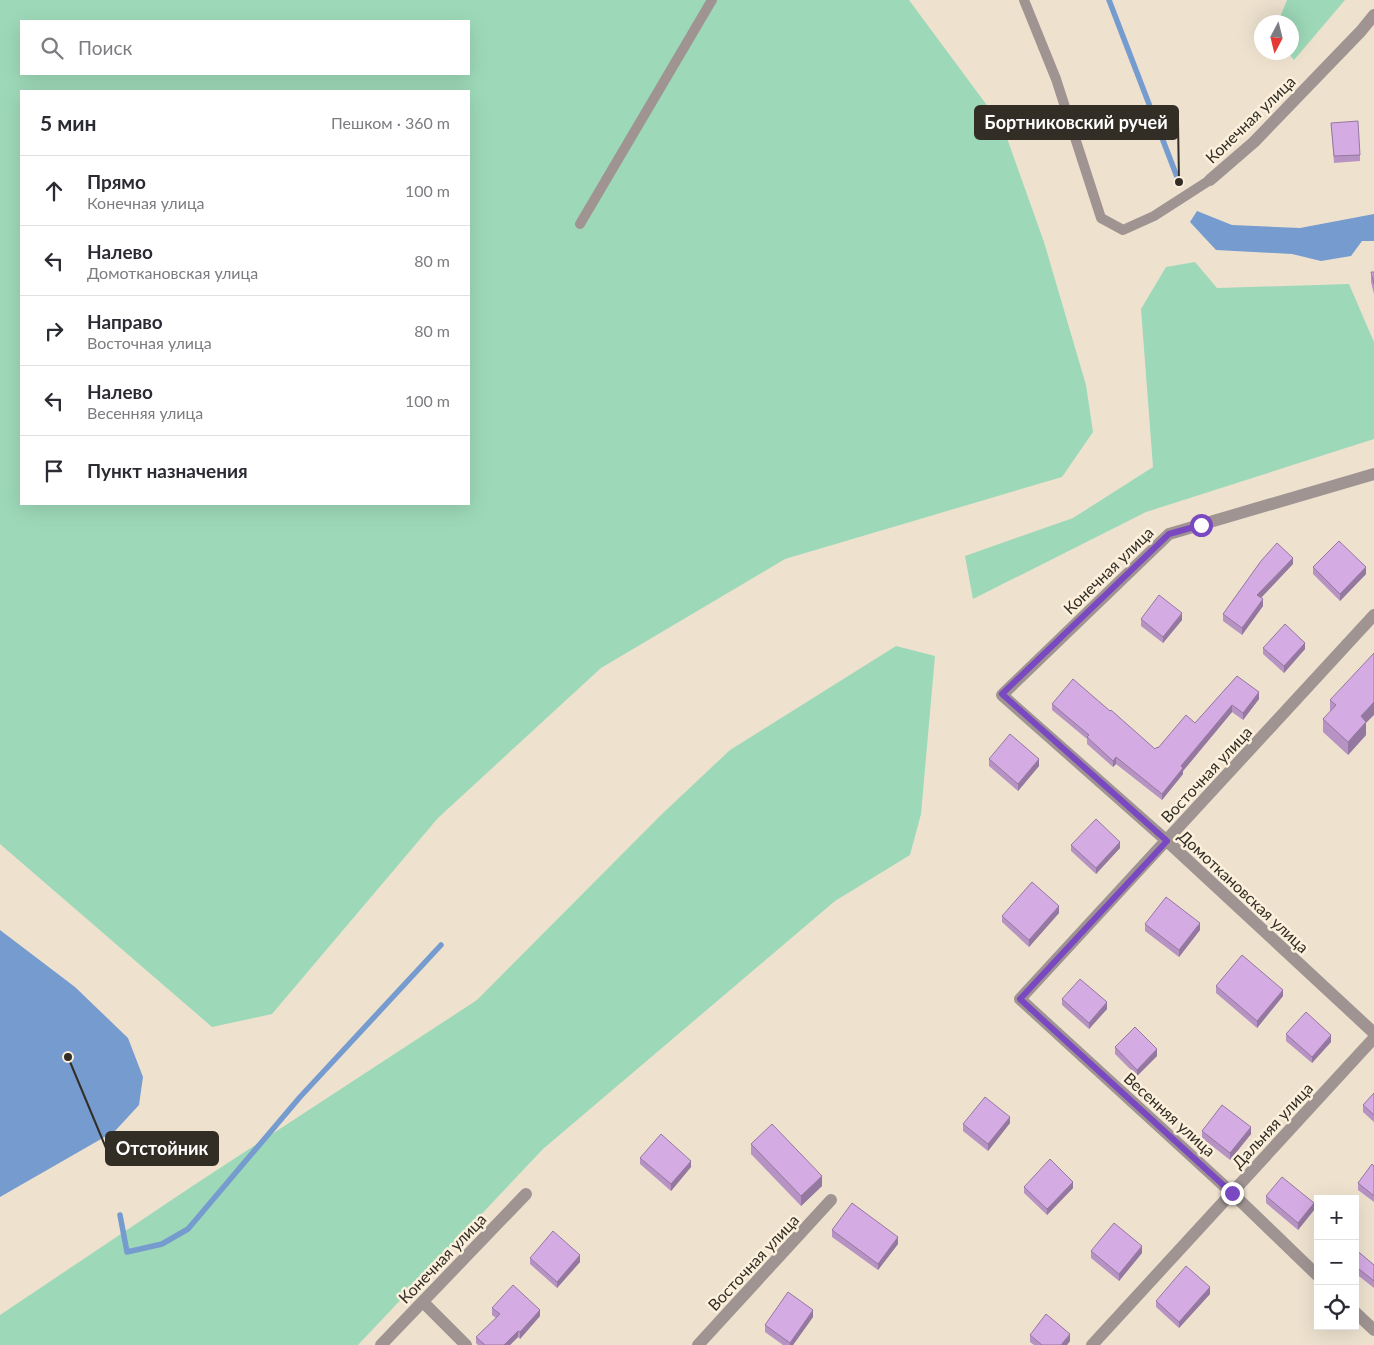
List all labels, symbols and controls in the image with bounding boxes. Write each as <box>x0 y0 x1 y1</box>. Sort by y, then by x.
north arrow <box>1254 15 1299 60</box>
search box <box>20 20 470 75</box>
icon: search <box>38 34 66 62</box>
text: Поиск <box>78 36 132 59</box>
street label: Конечная улица <box>1201 71 1299 167</box>
callout: Бортниковский ручей <box>975 106 1178 139</box>
text: 5 мин <box>40 110 97 135</box>
text: Бортниковский ручей <box>984 111 1168 133</box>
text: Пешком · 360 m <box>331 113 450 132</box>
text: Прямо <box>87 170 146 193</box>
icon: ahead <box>40 177 68 205</box>
text: 100 m <box>405 181 450 200</box>
text: Конечная улица <box>87 193 205 212</box>
text: Налево <box>87 240 153 263</box>
icon: left <box>40 247 68 275</box>
text: 80 m <box>414 251 450 270</box>
text: Домоткановская улица <box>87 263 258 282</box>
text: Направо <box>87 310 163 333</box>
icon: right <box>40 317 68 345</box>
text: 80 m <box>414 321 450 340</box>
text: Восточная улица <box>87 333 212 352</box>
text: Налево <box>87 380 153 403</box>
icon: left <box>40 387 68 415</box>
text: 100 m <box>405 391 450 410</box>
text: Весенняя улица <box>87 403 203 422</box>
icon: arrive <box>40 457 68 485</box>
text: Пункт назначения <box>87 459 248 482</box>
route start <box>1190 514 1213 537</box>
street label: Конечная улица <box>1059 522 1157 618</box>
street label: Восточная улица <box>1157 722 1255 826</box>
street label: Домоткановская улица <box>1175 826 1313 956</box>
street label: Весенняя улица <box>1120 1068 1220 1160</box>
street label: Дальняя улица <box>1228 1078 1316 1172</box>
callout: Отстойник <box>106 1132 218 1165</box>
text: Отстойник <box>116 1137 208 1159</box>
route end <box>1221 1182 1244 1205</box>
map controls <box>1314 1195 1359 1330</box>
button: + <box>1314 1195 1359 1240</box>
street label: Конечная улица <box>394 1209 490 1307</box>
street label: Восточная улица <box>704 1210 802 1314</box>
button: − <box>1314 1240 1359 1285</box>
button: locate <box>1314 1285 1359 1330</box>

